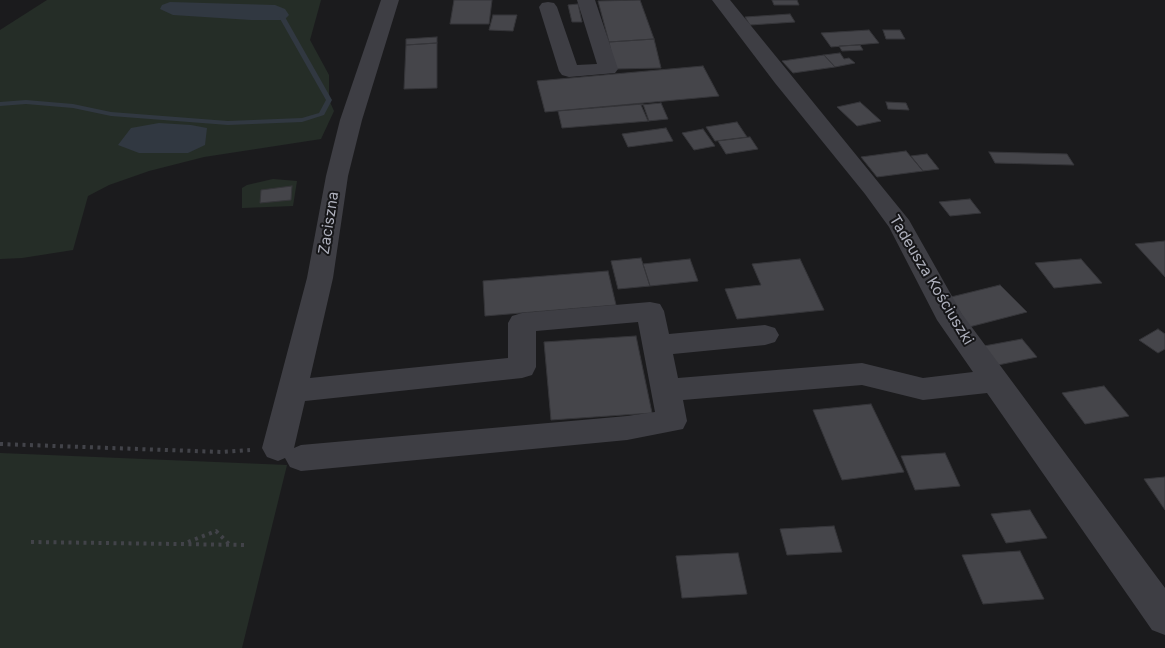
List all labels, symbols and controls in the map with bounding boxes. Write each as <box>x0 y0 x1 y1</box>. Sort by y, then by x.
street label: Zaciszna <box>315 190 343 256</box>
street label: Tadeusza Kościuszki <box>885 212 977 348</box>

